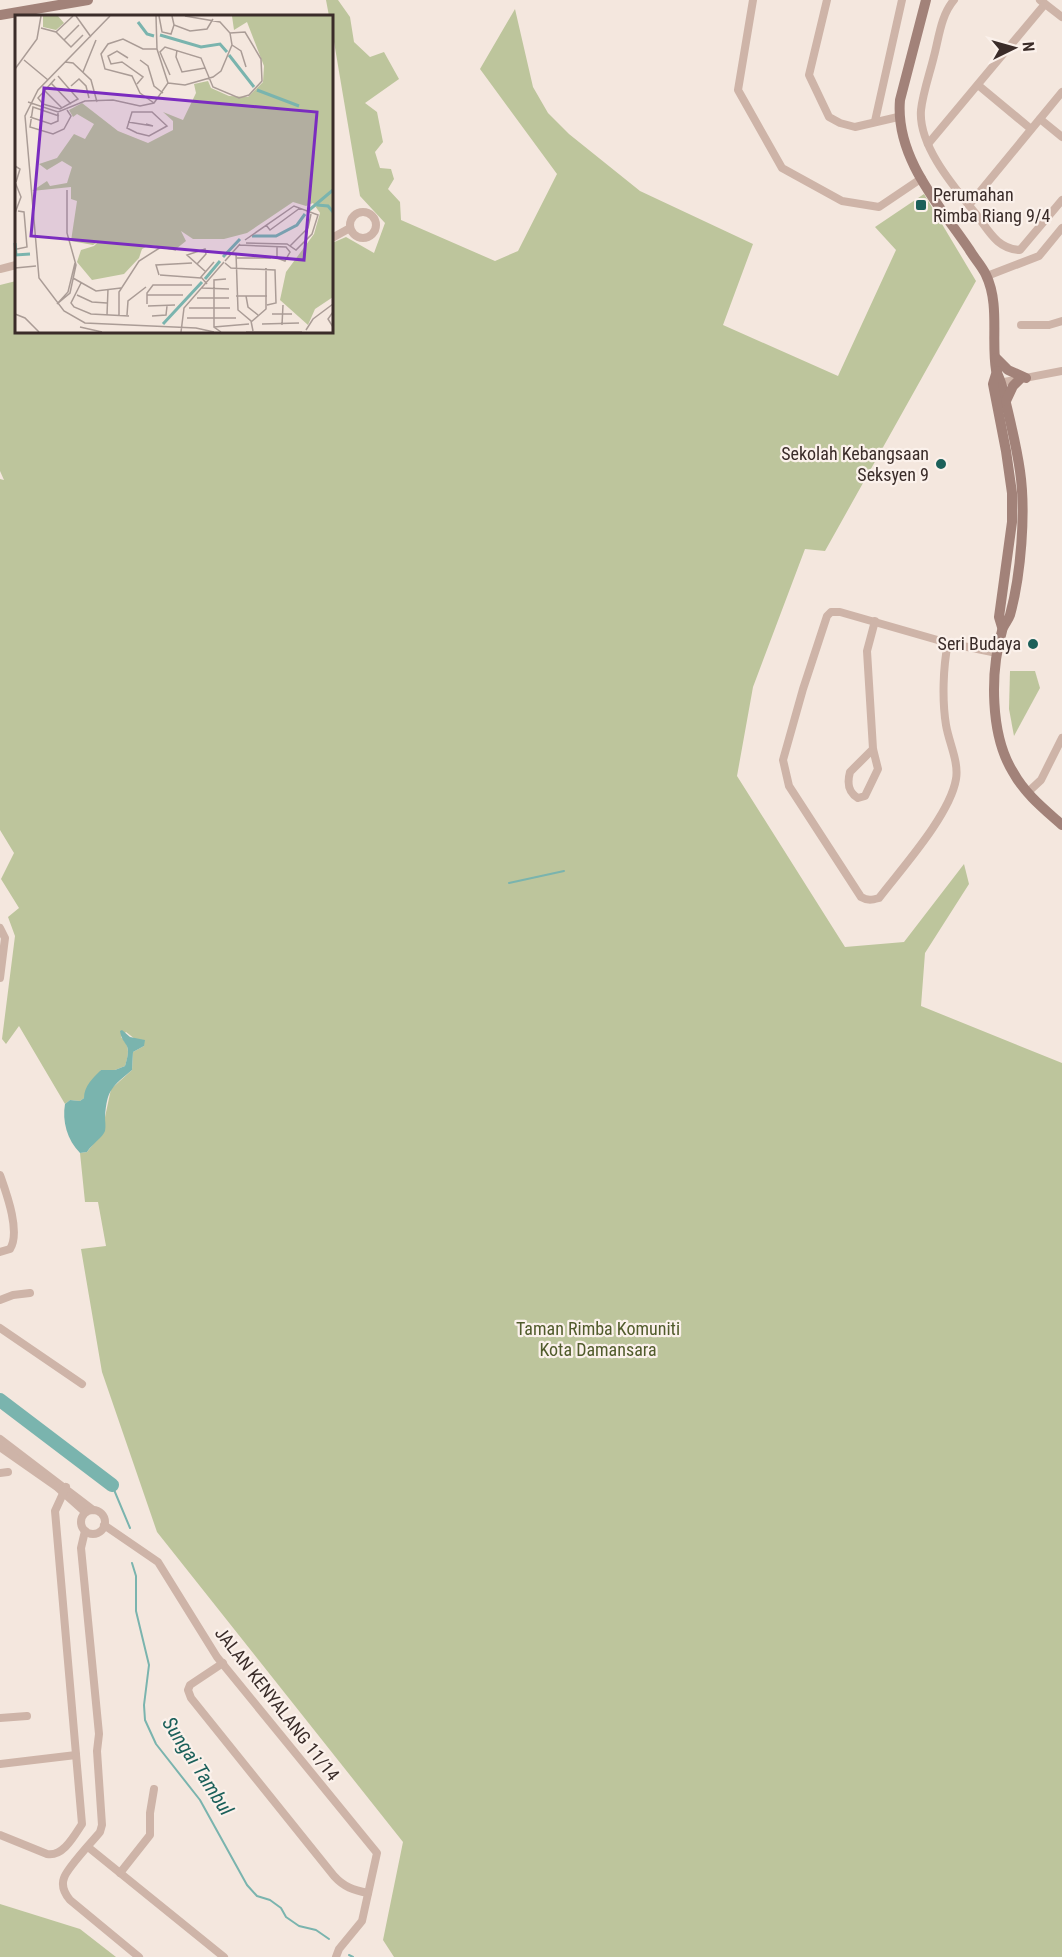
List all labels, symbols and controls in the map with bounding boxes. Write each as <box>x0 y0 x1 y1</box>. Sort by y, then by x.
inset map <box>15 15 333 333</box>
north arrow <box>984 18 1044 78</box>
text: N <box>1019 41 1038 52</box>
place label: Perumahan Rimba Riang 9/4 <box>933 184 1050 226</box>
marker: Perumahan Rimba Riang 9/4 <box>914 198 928 212</box>
place label: Sekolah Kebangsaan Seksyen 9 <box>781 443 929 485</box>
marker: Sekolah Kebangsaan Seksyen 9 <box>934 457 948 471</box>
place label: Seri Budaya <box>938 633 1021 654</box>
marker: Seri Budaya <box>1026 637 1040 651</box>
park label: Taman Rimba Komuniti Kota Damansara <box>516 1318 680 1360</box>
street label: JALAN KENYALANG 11/14 <box>211 1623 344 1785</box>
water label: Sungai Tambul <box>157 1712 239 1820</box>

